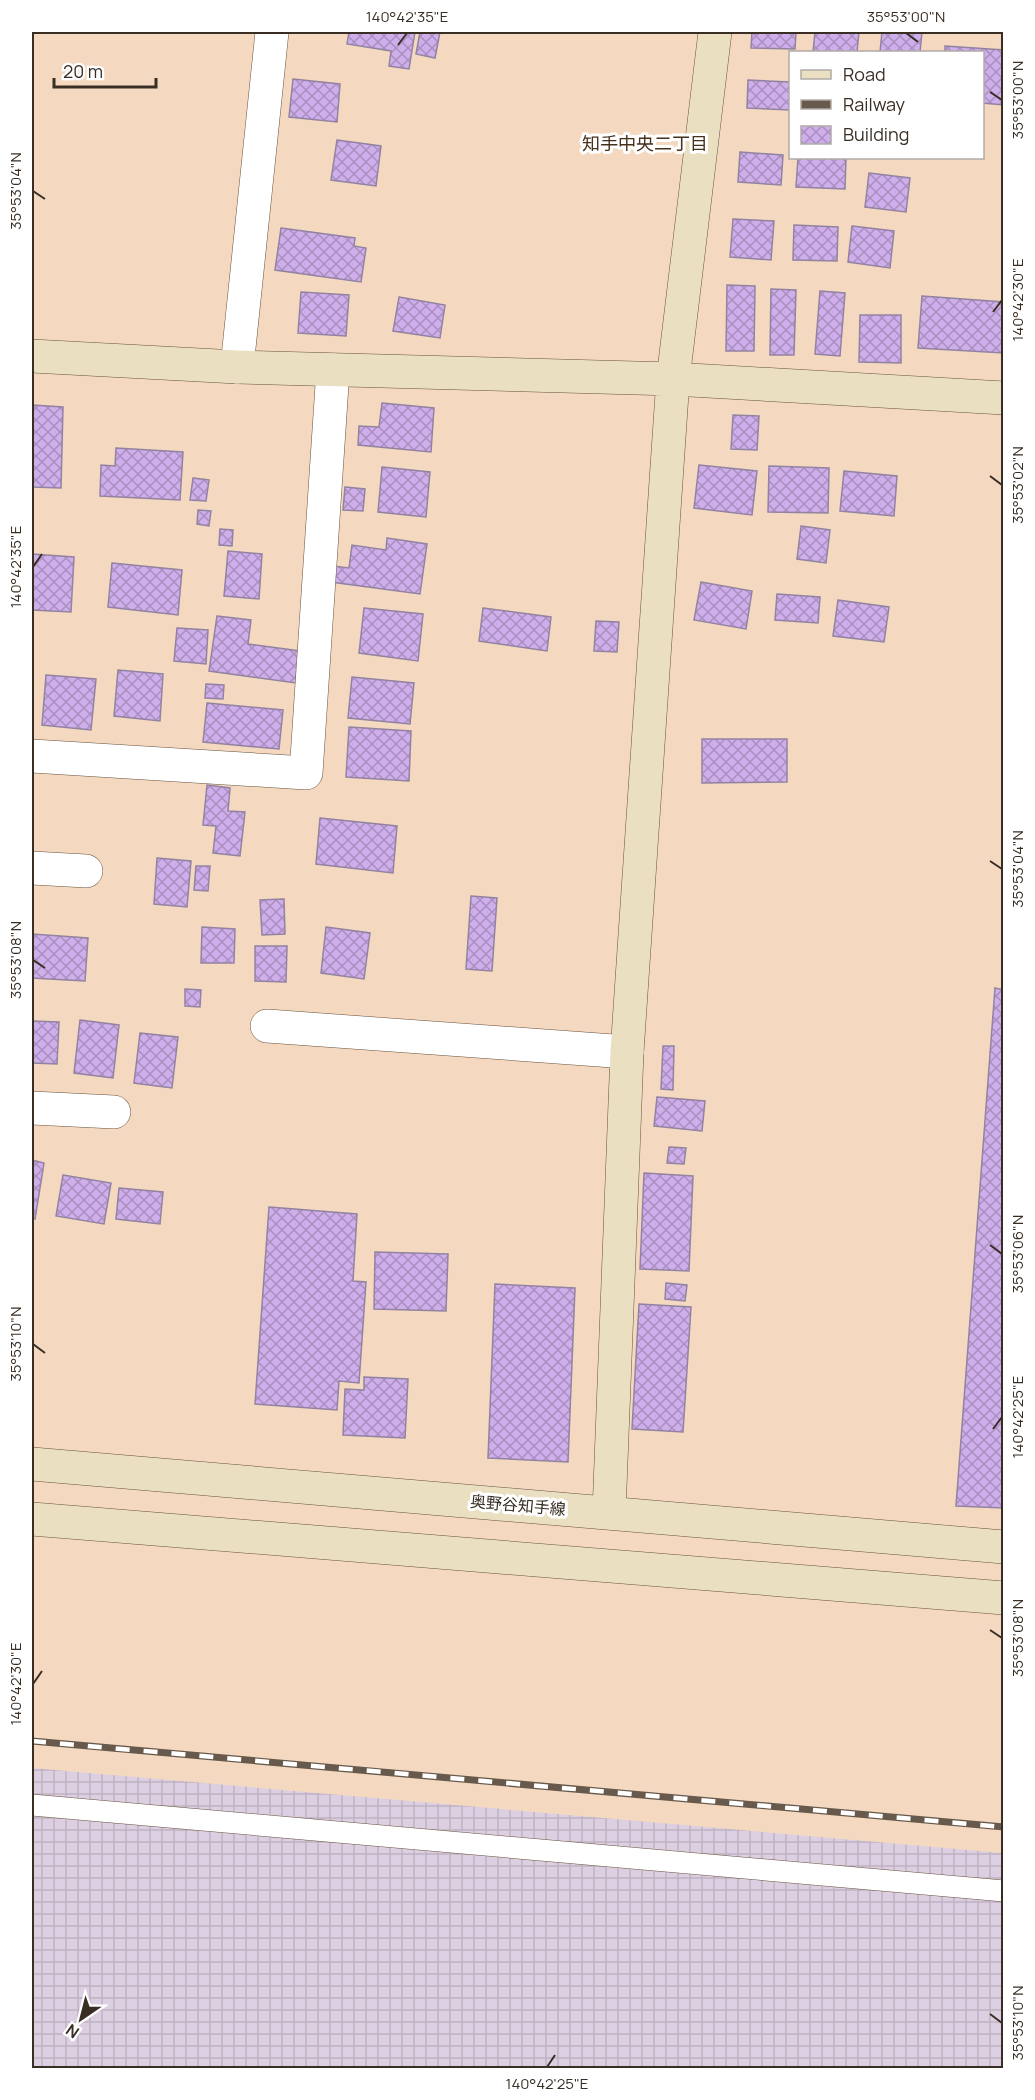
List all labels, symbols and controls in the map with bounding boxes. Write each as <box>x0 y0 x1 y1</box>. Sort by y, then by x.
text: 140°42'35"E <box>366 6 448 27</box>
text: 35°53'00"N <box>867 6 945 27</box>
scale bar <box>54 51 156 89</box>
legend <box>789 51 984 159</box>
text: 20 m <box>63 59 103 83</box>
text: 35°53'00"N <box>1007 61 1028 139</box>
text: Road <box>843 62 886 86</box>
text: Railway <box>843 92 905 116</box>
text: Building <box>843 122 909 146</box>
district label: 知手中央二丁目 <box>582 131 708 155</box>
text: 35°53'04"N <box>5 152 26 230</box>
text: 140°42'30"E <box>1007 258 1028 342</box>
text: 35°53'02"N <box>1007 446 1028 524</box>
text: 140°42'35"E <box>5 526 26 608</box>
text: 35°53'04"N <box>1007 830 1028 908</box>
text: 35°53'08"N <box>5 921 26 999</box>
text: 35°53'06"N <box>1007 1215 1028 1293</box>
text: 35°53'10"N <box>5 1306 26 1382</box>
text: 140°42'25"E <box>1007 1376 1028 1458</box>
street label: 奥野谷知手線 <box>469 1490 567 1520</box>
text: 35°53'08"N <box>1007 1599 1028 1677</box>
text: 140°42'30"E <box>5 1642 26 1726</box>
text: 35°53'10"N <box>1007 1985 1028 2061</box>
north arrow <box>51 1989 111 2049</box>
text: N <box>61 2019 83 2044</box>
text: 140°42'25"E <box>506 2073 588 2094</box>

